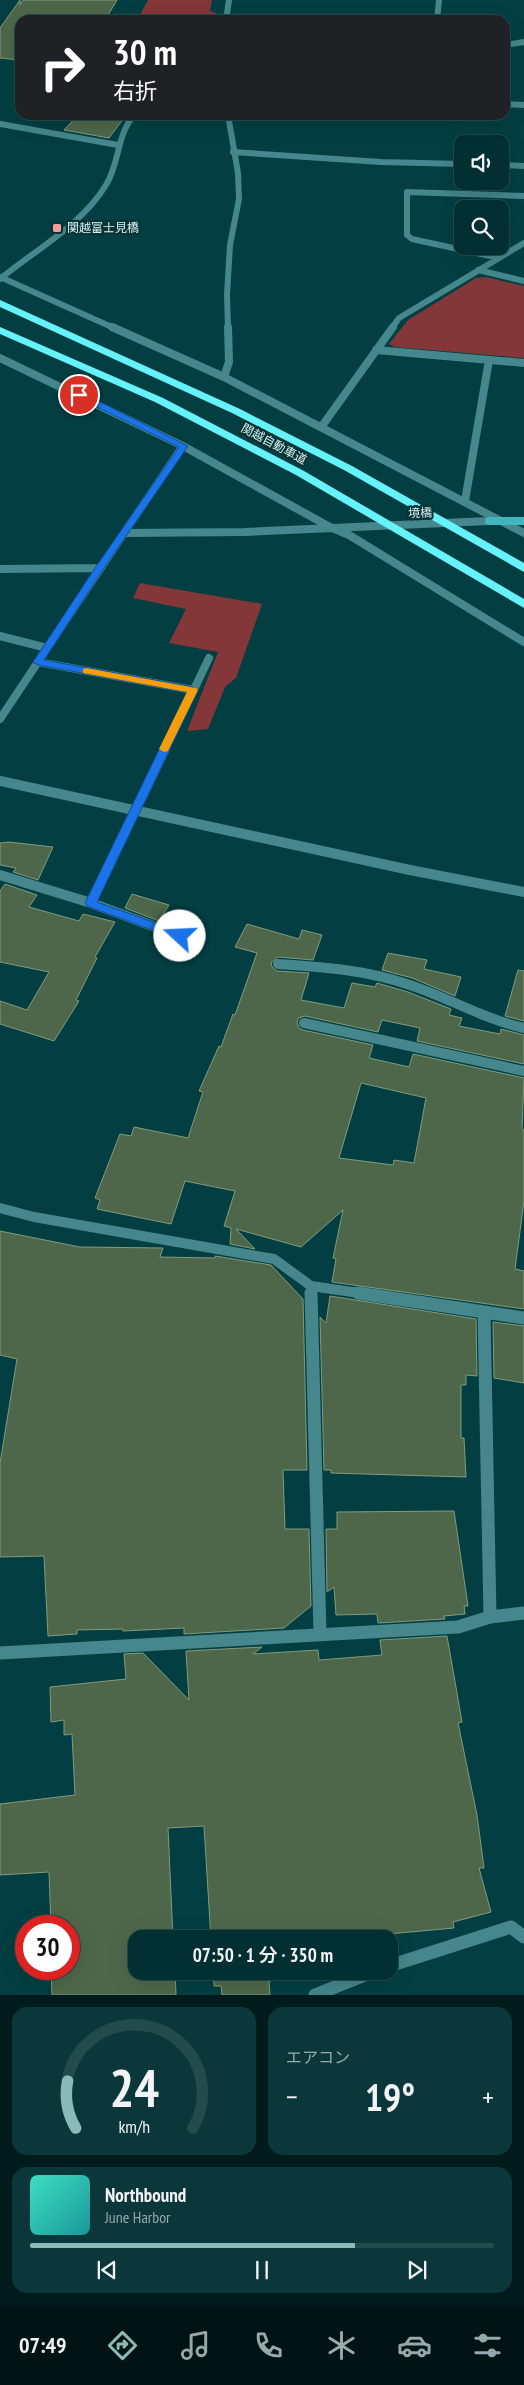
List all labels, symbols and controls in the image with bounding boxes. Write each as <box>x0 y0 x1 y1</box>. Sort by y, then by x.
text: 30 m <box>113 29 177 75</box>
icon: right <box>30 35 95 100</box>
text: 右折 <box>113 77 157 105</box>
map controls <box>454 135 509 255</box>
button: sound <box>454 135 509 190</box>
button: search <box>454 200 509 255</box>
place label: 関越富士見橋 <box>67 220 139 235</box>
marker: 関越富士見橋 <box>51 222 63 234</box>
pin <box>58 374 100 416</box>
icon: arrive <box>65 381 93 409</box>
street label: 関越自動車道 <box>239 420 310 467</box>
street label: 境橋 <box>408 505 432 520</box>
position arrow <box>153 909 205 961</box>
speed limit sign: 30 <box>15 1915 80 1980</box>
text: 07:50 · 1 分 · 350 m <box>193 1943 333 1967</box>
text: エアコン <box>286 2047 350 2067</box>
text: 24 <box>109 2054 159 2121</box>
text: 19° <box>365 2072 415 2121</box>
text: − <box>286 2078 298 2115</box>
text: + <box>482 2078 494 2115</box>
text: km/h <box>118 2115 150 2138</box>
text: Northbound <box>105 2183 186 2207</box>
text: June Harbor <box>105 2207 170 2227</box>
icon: previous <box>93 2256 121 2284</box>
icon: pause <box>248 2256 276 2284</box>
icon: next <box>403 2256 431 2284</box>
icon: directions <box>105 2328 140 2363</box>
icon: music <box>178 2328 213 2363</box>
icon: phone <box>251 2328 286 2363</box>
icon: climate <box>324 2328 359 2363</box>
icon: car <box>397 2328 432 2363</box>
icon: filters <box>470 2328 505 2363</box>
text: 07:49 <box>19 2331 67 2359</box>

